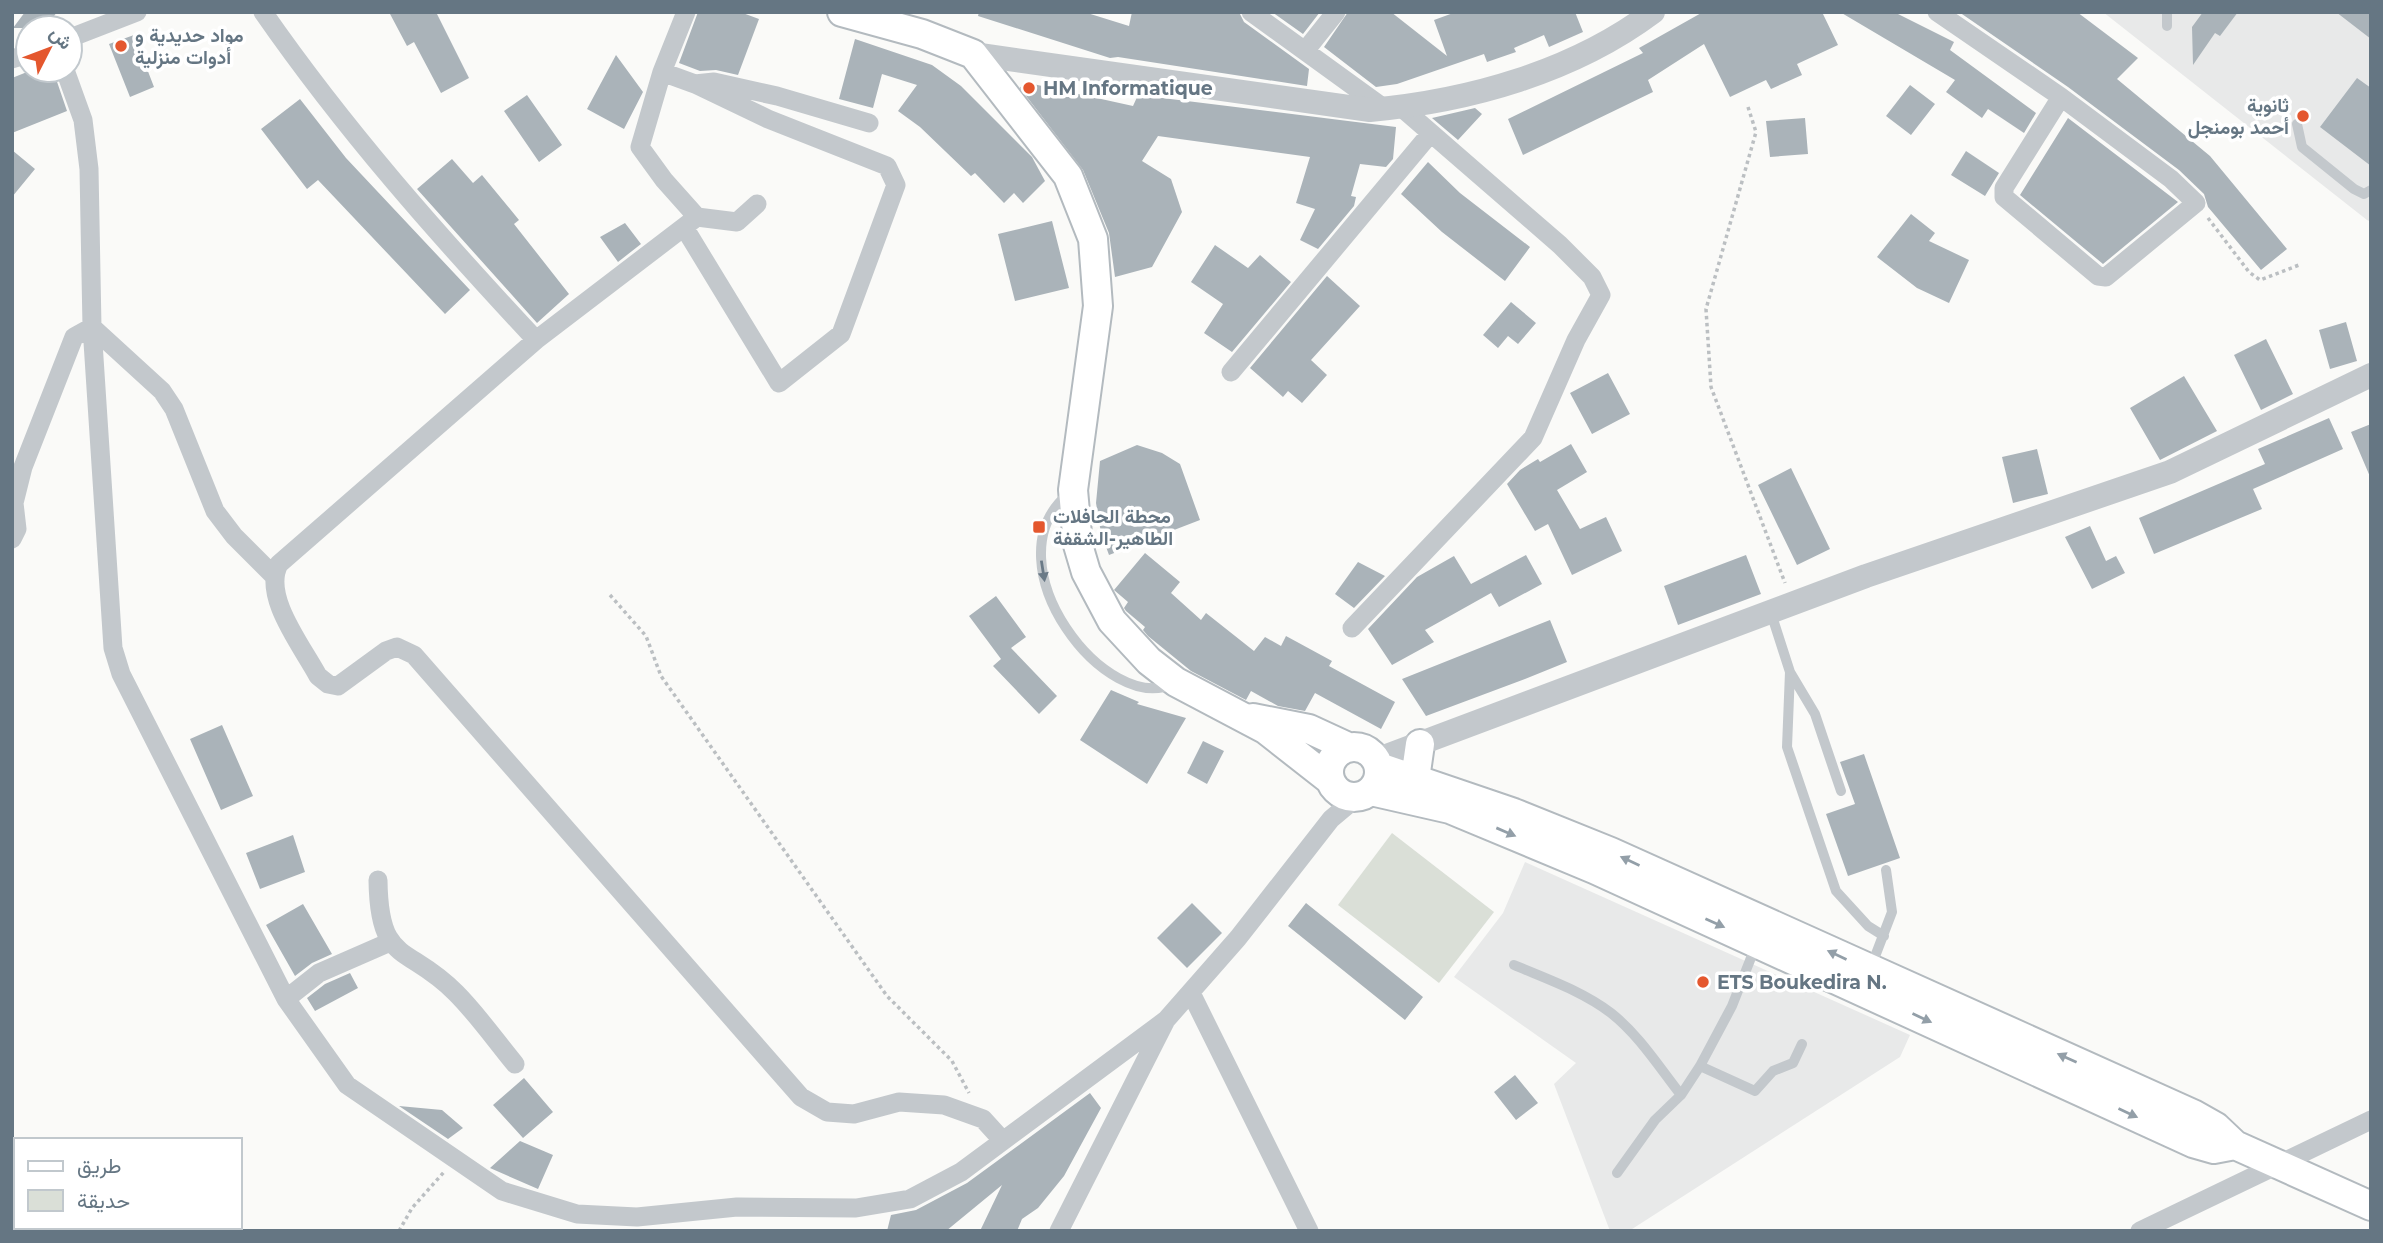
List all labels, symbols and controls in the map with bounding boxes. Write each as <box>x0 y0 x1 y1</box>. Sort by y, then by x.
north arrow <box>14 14 84 84</box>
text: ش <box>45 22 78 54</box>
place label: مواد حديدية و أدوات منزلية <box>135 24 244 70</box>
marker: مواد حديدية و أدوات منزلية <box>113 38 129 54</box>
place label: HM Informatique <box>1043 77 1213 100</box>
marker: HM Informatique <box>1021 80 1037 96</box>
place label: ثانوية أحمد بومنجل <box>2188 94 2289 140</box>
marker: ثانوية أحمد بومنجل <box>2295 108 2311 124</box>
place label: محطة الحافلات الطاهير-الشقفة <box>1053 505 1173 551</box>
marker: محطة الحافلات الطاهير-الشقفة <box>1031 519 1047 535</box>
one-way arrow <box>1038 560 1049 582</box>
one-way arrow <box>1496 827 1517 838</box>
one-way arrow <box>1620 855 1640 867</box>
one-way arrow <box>1705 917 1725 929</box>
one-way arrow <box>1827 949 1847 961</box>
place label: ETS Boukedira N. <box>1717 971 1887 994</box>
marker: ETS Boukedira N. <box>1695 974 1711 990</box>
one-way arrow <box>1911 1013 1932 1024</box>
one-way arrow <box>2057 1052 2077 1064</box>
one-way arrow <box>2118 1107 2138 1119</box>
legend <box>14 1138 242 1229</box>
text: طريق <box>77 1153 122 1179</box>
text: حديقة <box>77 1188 130 1213</box>

